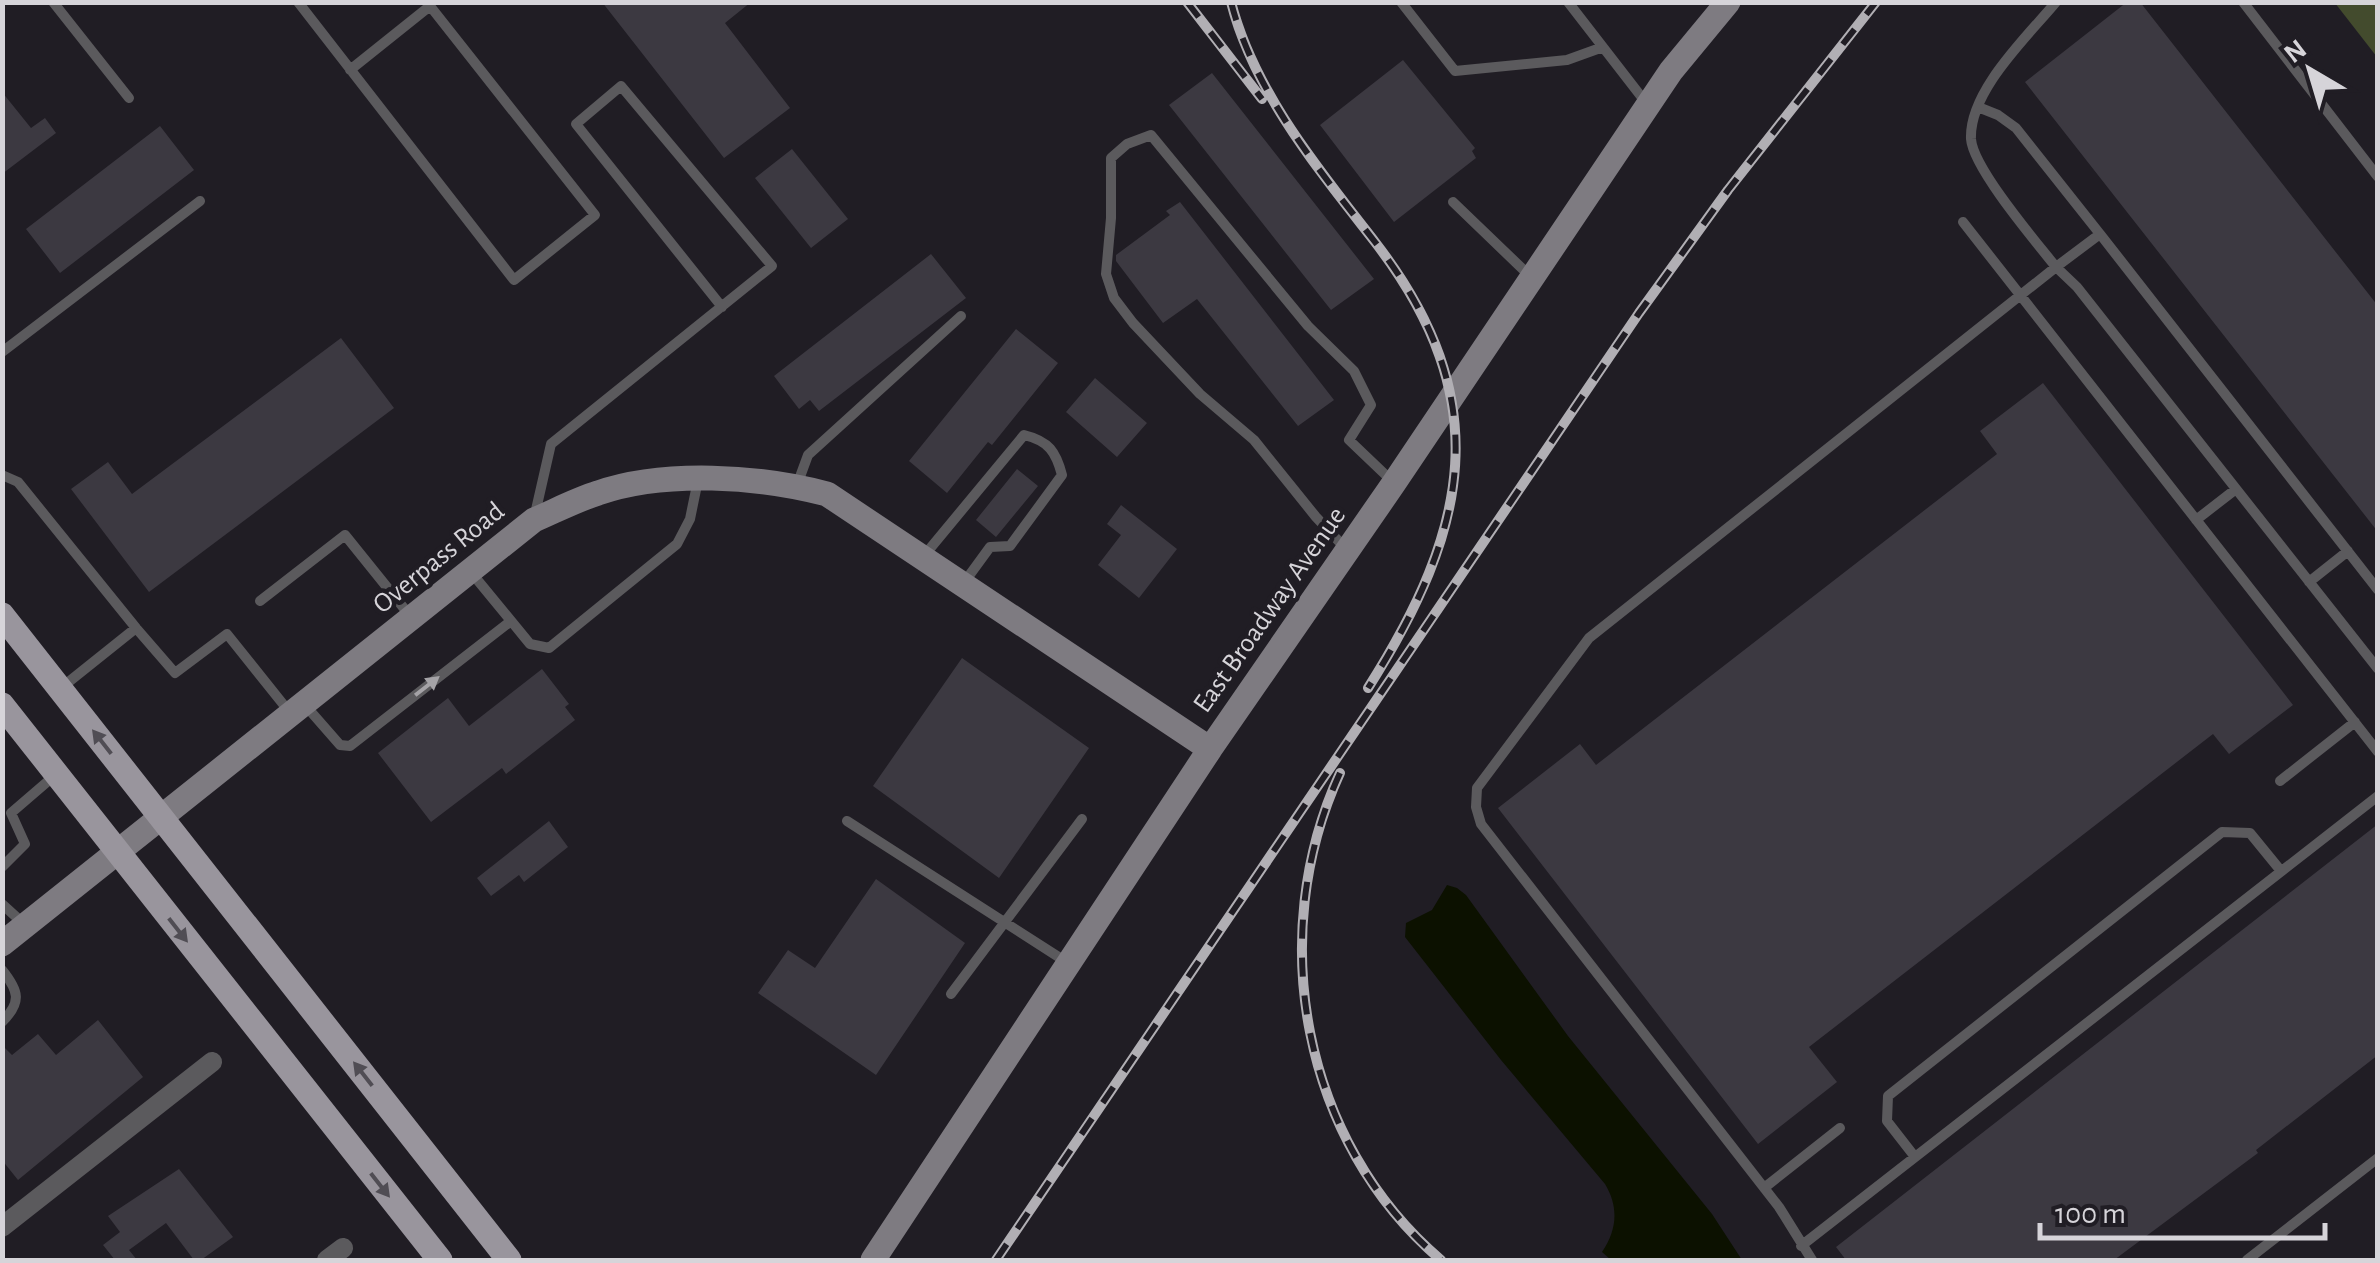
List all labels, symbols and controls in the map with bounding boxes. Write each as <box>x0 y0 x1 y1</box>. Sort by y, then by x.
north arrow <box>2260 20 2360 120</box>
text: N <box>2280 35 2312 69</box>
street label: Overpass Road <box>368 497 510 619</box>
street label: East Broadway Avenue <box>1189 502 1351 718</box>
one-way arrow <box>414 676 440 697</box>
one-way arrow <box>92 729 113 754</box>
one-way arrow <box>167 917 188 942</box>
one-way arrow <box>353 1061 373 1087</box>
one-way arrow <box>369 1172 390 1197</box>
scale bar <box>2040 1178 2325 1240</box>
text: 100 m <box>2055 1199 2126 1229</box>

